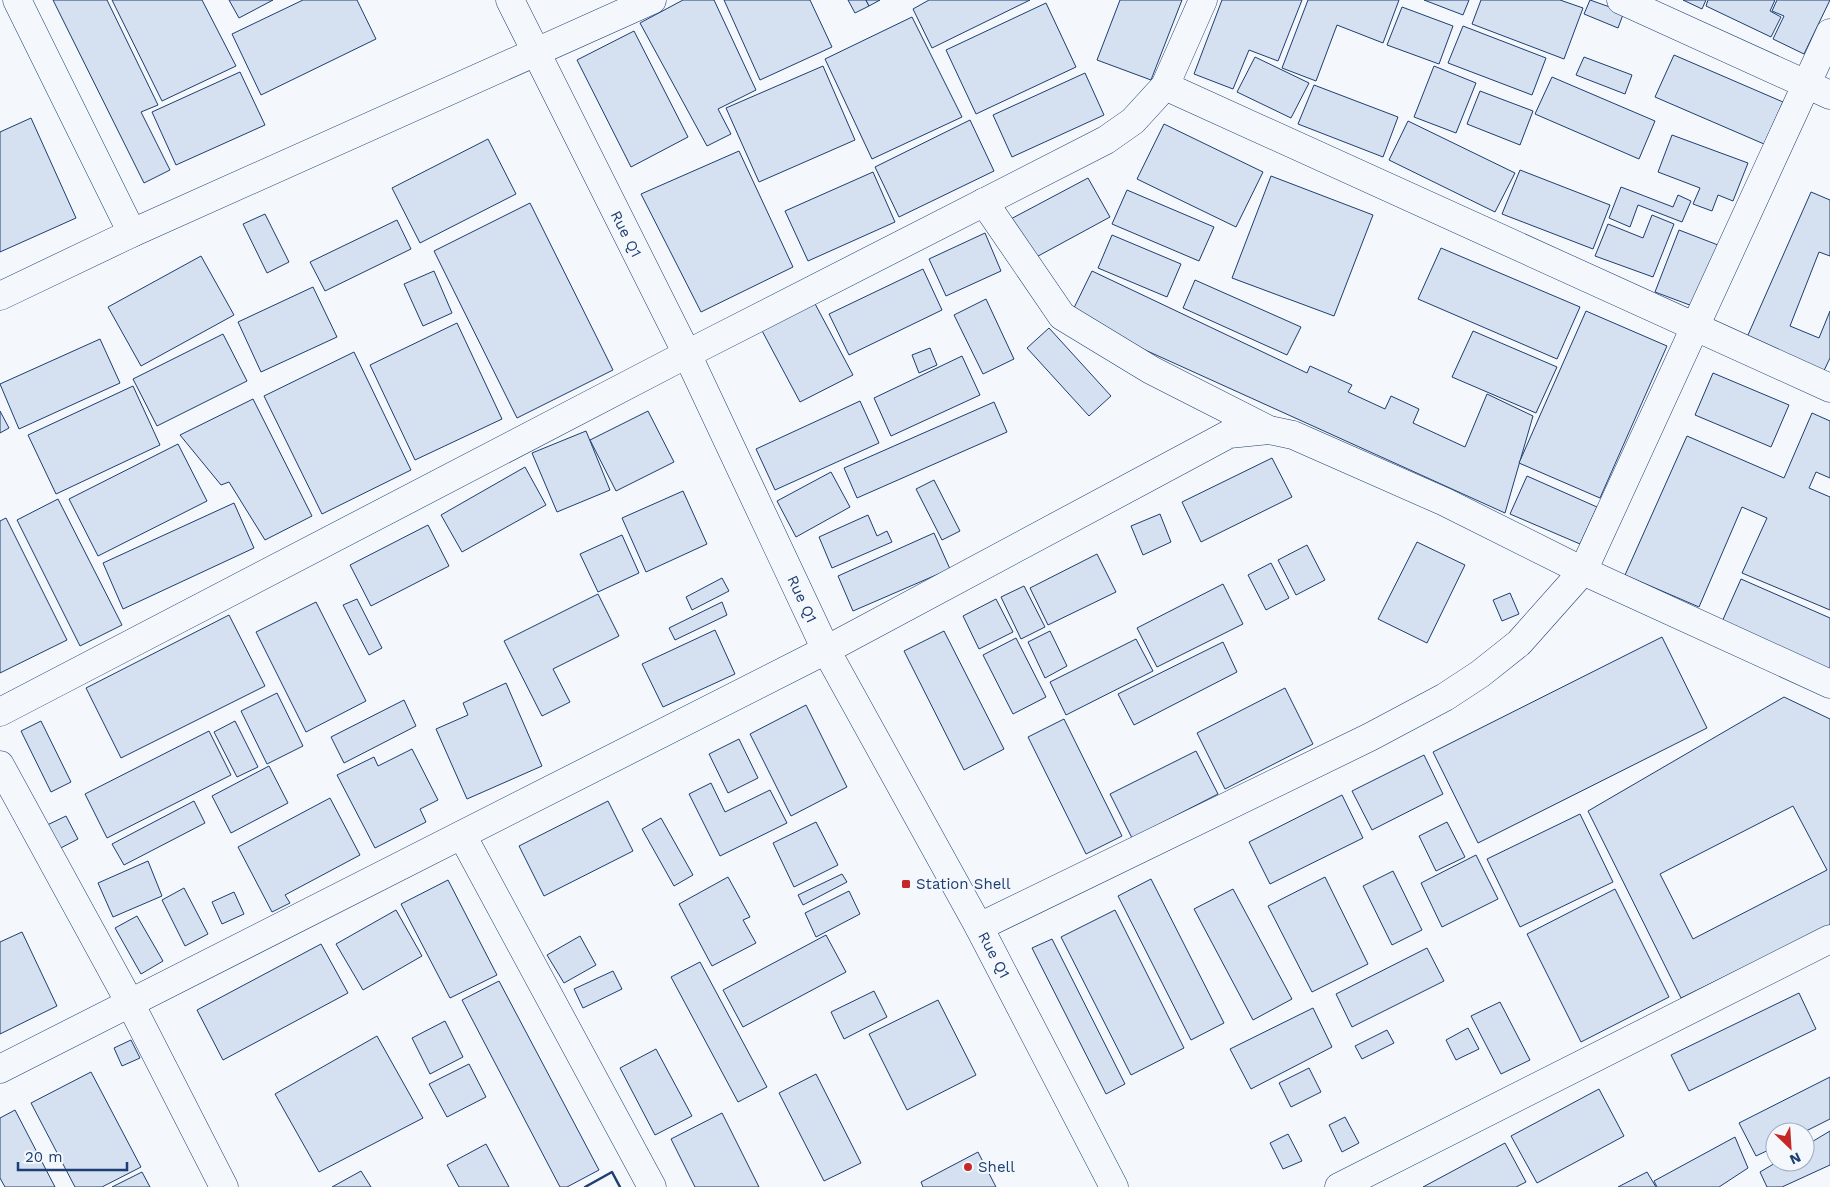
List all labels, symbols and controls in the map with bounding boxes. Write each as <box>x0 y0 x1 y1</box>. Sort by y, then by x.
street label: Rue Q1 <box>607 208 645 260</box>
street label: Rue Q1 <box>783 573 821 625</box>
place label: Station Shell <box>916 875 1011 893</box>
marker: Station Shell <box>900 878 912 890</box>
street label: Rue Q1 <box>974 929 1014 981</box>
north arrow <box>1765 1122 1815 1172</box>
scale bar <box>18 1140 126 1172</box>
text: 20 m <box>25 1148 63 1166</box>
text: N <box>1787 1149 1804 1168</box>
place label: Shell <box>978 1158 1015 1176</box>
marker: Shell <box>962 1161 974 1173</box>

